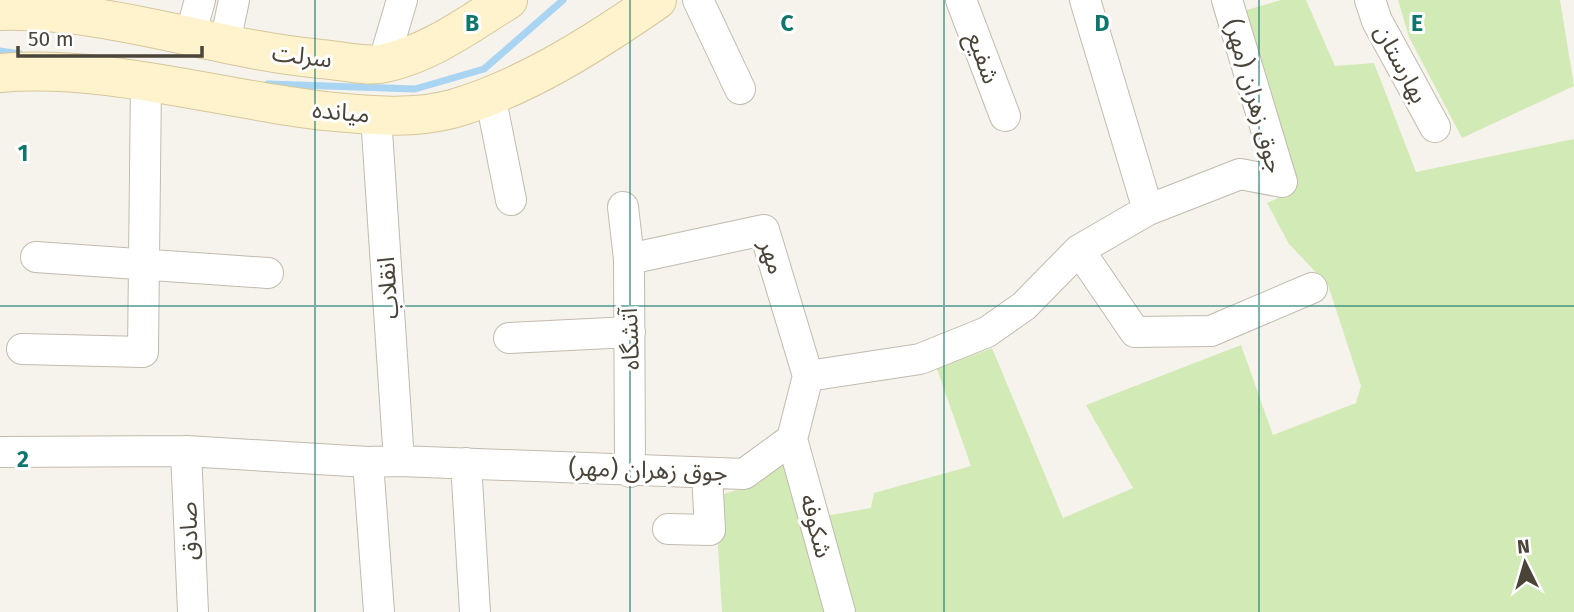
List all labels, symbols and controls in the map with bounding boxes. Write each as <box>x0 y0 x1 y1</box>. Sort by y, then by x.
text: B <box>465 9 479 37</box>
text: C <box>780 9 794 37</box>
text: D <box>1095 9 1110 37</box>
text: E <box>1411 9 1423 37</box>
scale bar <box>18 14 201 58</box>
street label: جوق زهران (مهر) <box>1219 16 1289 176</box>
street label: بهارستان <box>1369 20 1433 108</box>
text: 50 m <box>28 26 74 52</box>
street label: شفیع <box>958 29 1005 88</box>
street label: سرلت <box>270 38 334 74</box>
street label: میانده <box>311 96 371 128</box>
text: 1 <box>18 139 28 167</box>
street label: مهر <box>753 235 791 278</box>
street label: انقلاب <box>372 256 404 320</box>
street label: آتشگاه <box>615 306 645 371</box>
text: 2 <box>17 445 29 473</box>
street label: جوق زهران (مهر) <box>568 453 728 487</box>
street label: شکوفه <box>794 491 838 561</box>
street label: صادق <box>174 501 204 561</box>
north arrow <box>1490 528 1560 598</box>
text: N <box>1516 535 1531 559</box>

